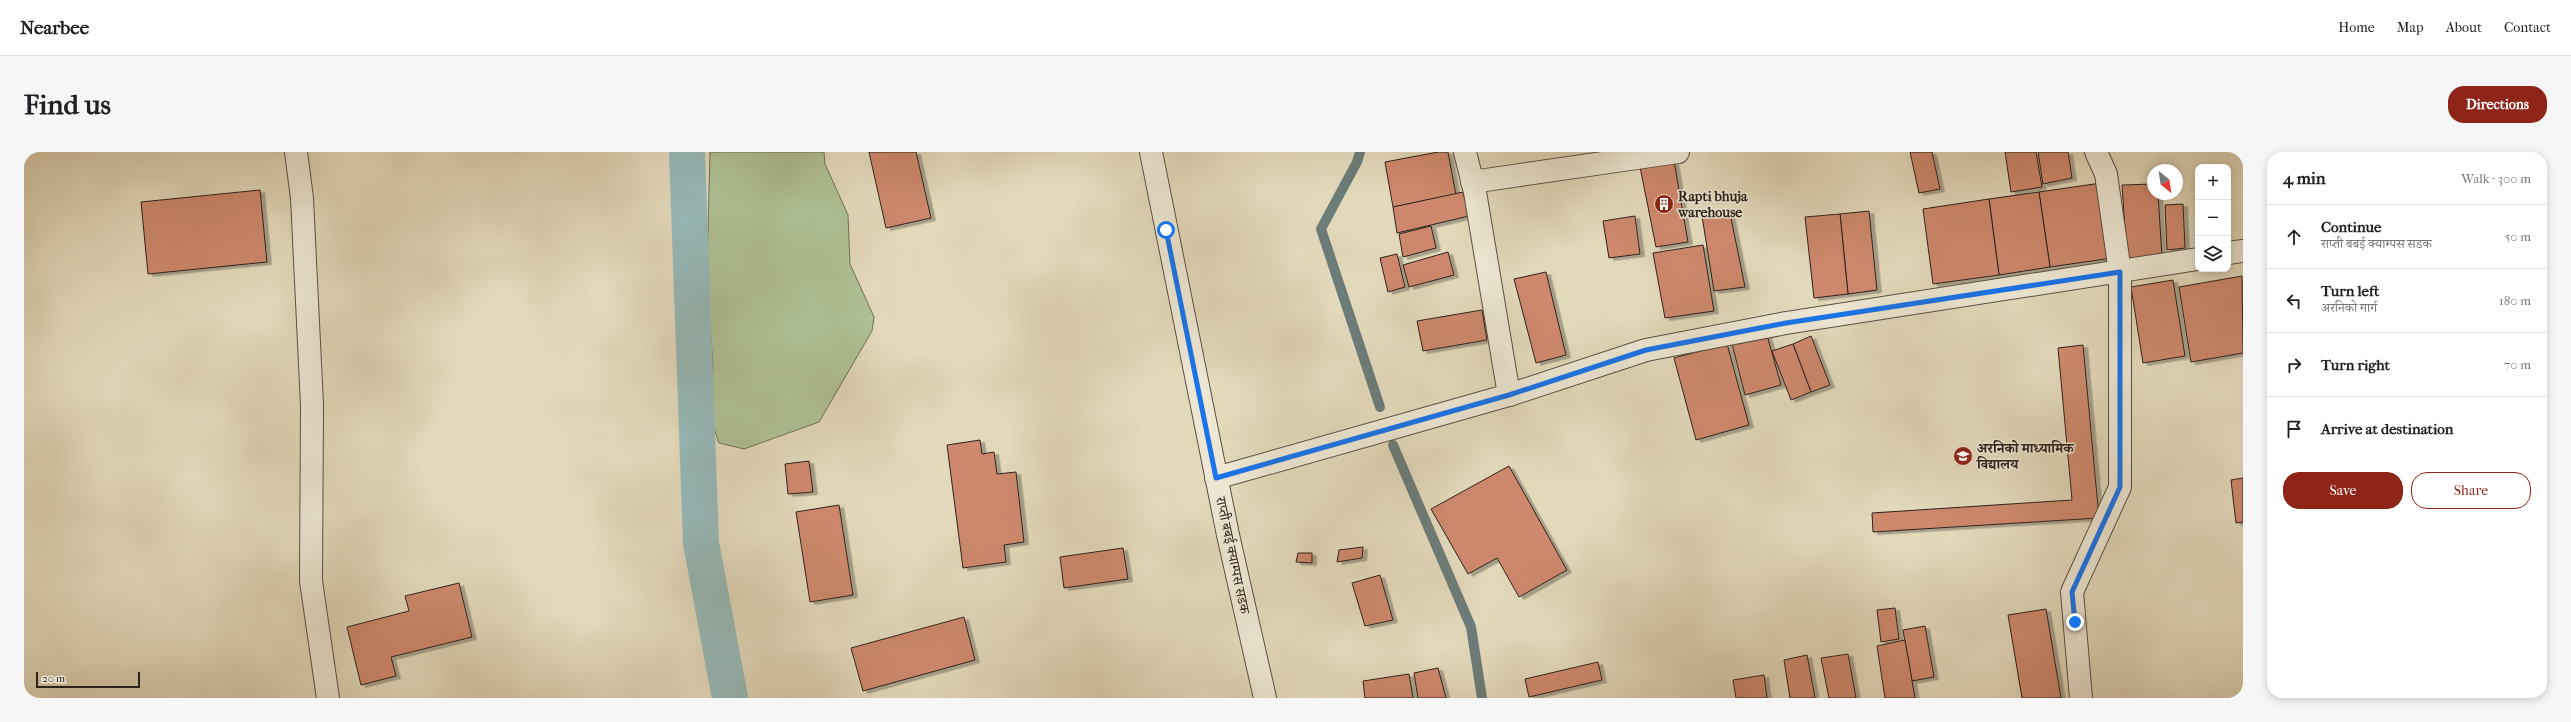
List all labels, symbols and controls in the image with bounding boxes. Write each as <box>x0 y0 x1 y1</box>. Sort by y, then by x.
text: Nearbee <box>20 17 89 39</box>
text: Home <box>2338 19 2375 36</box>
text: Map <box>2397 19 2424 36</box>
text: About <box>2446 19 2482 36</box>
text: Contact <box>2504 19 2551 36</box>
button: Directions <box>2448 86 2547 123</box>
text: Find us <box>24 88 111 121</box>
north arrow <box>2147 164 2183 200</box>
map controls <box>2195 164 2231 272</box>
button: + <box>2195 164 2231 200</box>
text: 4 min <box>2283 168 2326 188</box>
text: Walk · 300 m <box>2461 171 2531 186</box>
place label: Rapti bhuja warehouse <box>1677 188 1748 221</box>
building icon: Rapti bhuja warehouse <box>1653 193 1675 215</box>
button: − <box>2195 200 2231 236</box>
text: Continue <box>2321 218 2381 236</box>
route start <box>1157 221 1175 239</box>
icon: ahead <box>2283 226 2305 248</box>
text: 50 m <box>2505 229 2531 244</box>
button: layers <box>2195 236 2231 272</box>
text: राप्ती बबई क्याम्पस सडक <box>2321 236 2432 251</box>
text: Turn left <box>2321 282 2379 300</box>
icon: left <box>2283 290 2305 312</box>
text: 180 m <box>2499 293 2531 308</box>
text: अरनिको मार्ग <box>2321 300 2377 315</box>
icon: right <box>2283 354 2305 376</box>
text: Turn right <box>2321 356 2390 374</box>
text: 70 m <box>2504 357 2531 372</box>
icon: arrive <box>2283 418 2305 440</box>
text: Arrive at destination <box>2321 420 2453 438</box>
place label: अरनिको माध्यामिक विद्यालय <box>1976 440 2075 473</box>
school or university icon: अरनिको माध्यामिक विद्यालय <box>1952 445 1974 467</box>
button: Save <box>2283 472 2403 509</box>
button: Share <box>2411 472 2531 509</box>
street label: राप्ती बबई क्याम्पस सडक <box>1212 494 1253 616</box>
route end <box>2066 613 2084 631</box>
scale bar <box>36 670 140 689</box>
text: 20 m <box>42 672 65 685</box>

